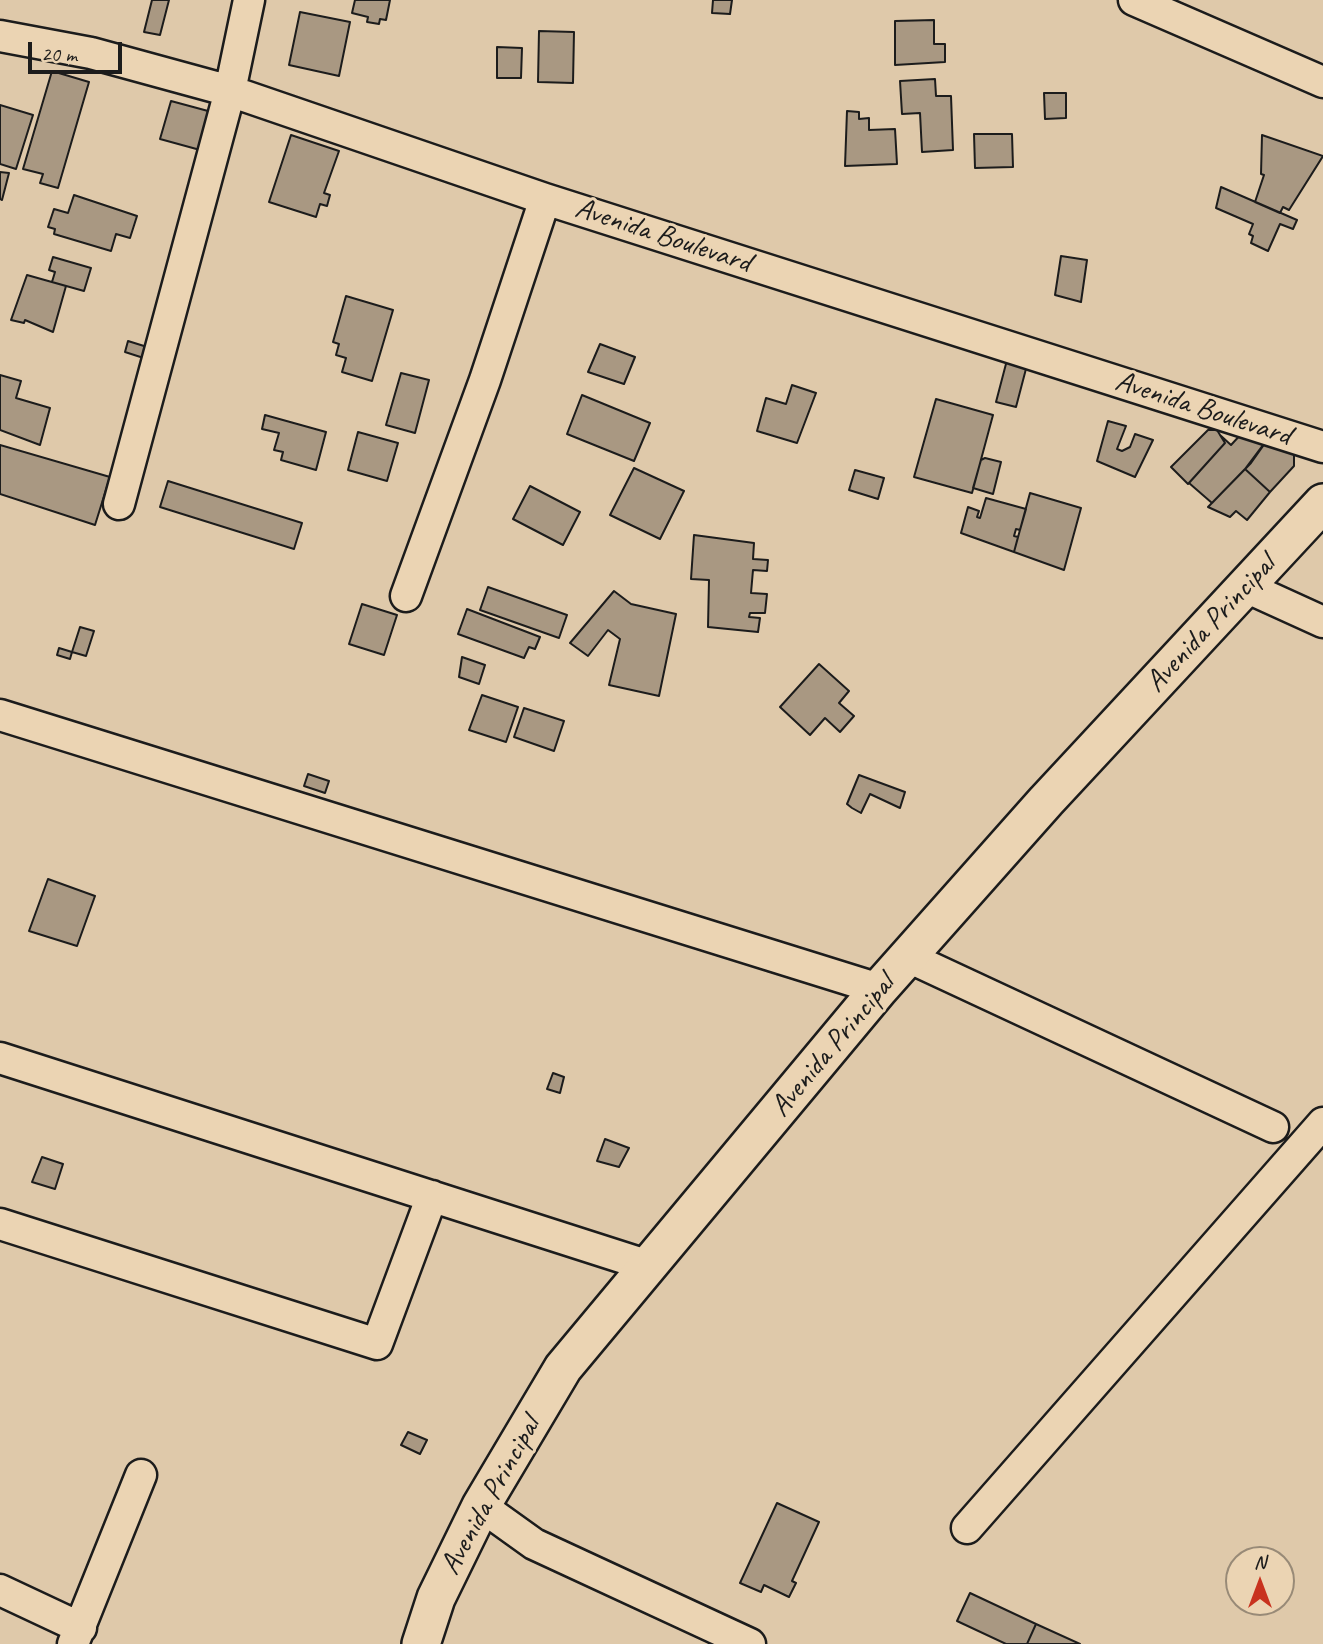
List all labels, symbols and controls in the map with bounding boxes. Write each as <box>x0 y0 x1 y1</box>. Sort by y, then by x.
scale bar <box>32 28 126 72</box>
text: 20 m <box>41 41 77 67</box>
street label: Avenida Boulevard <box>571 191 755 281</box>
street label: Avenida Boulevard <box>1111 364 1295 454</box>
street label: Avenida Principal <box>1138 548 1284 700</box>
street label: Avenida Principal <box>763 968 903 1124</box>
street label: Avenida Principal <box>433 1411 549 1581</box>
north arrow <box>1225 1546 1295 1616</box>
text: N <box>1254 1550 1266 1574</box>

